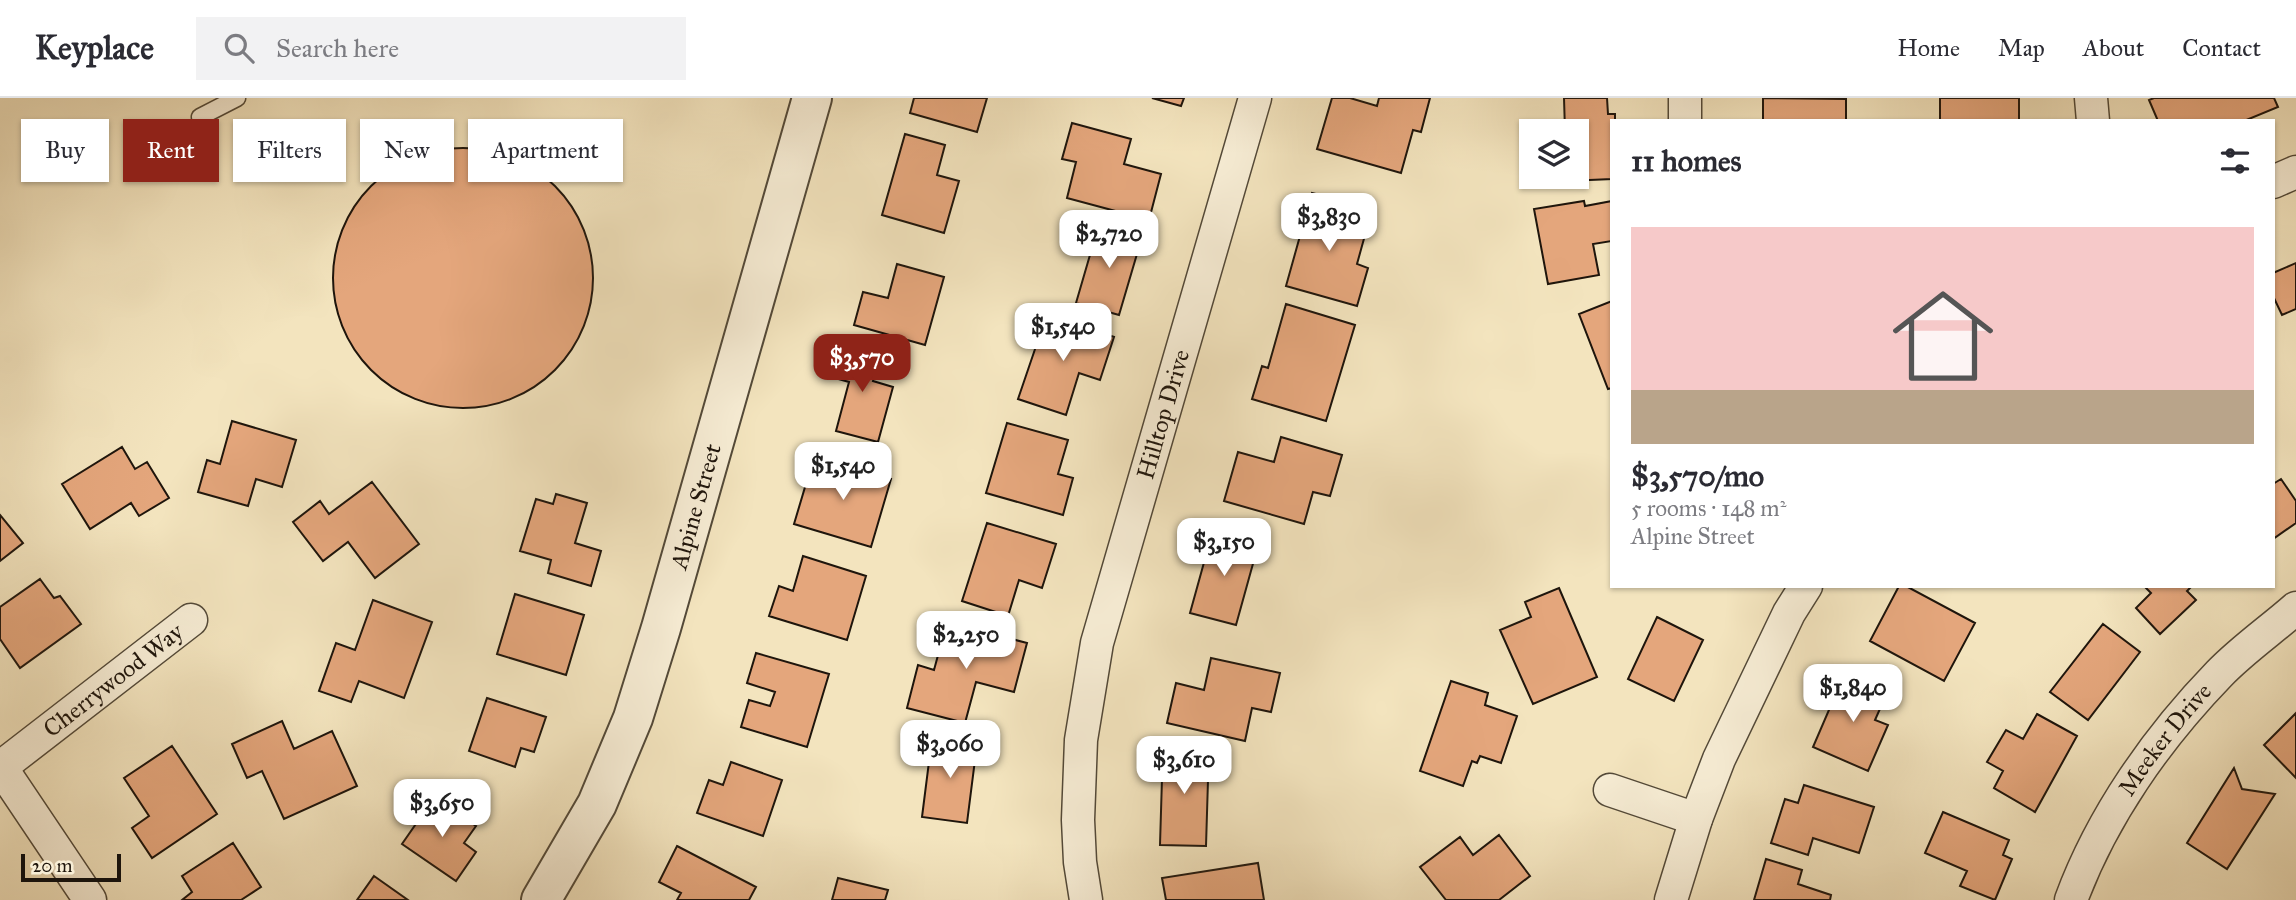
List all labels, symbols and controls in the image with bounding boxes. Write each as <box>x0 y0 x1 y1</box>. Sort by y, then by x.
search box <box>196 17 686 80</box>
text: Keyplace <box>35 28 154 68</box>
icon: search <box>220 29 258 67</box>
text: Search here <box>276 32 399 64</box>
text: Home <box>1897 33 1960 63</box>
text: Map <box>1998 33 2045 63</box>
text: About <box>2083 33 2144 63</box>
text: Contact <box>2182 33 2261 63</box>
chip: Buy <box>21 119 109 182</box>
chip: Rent <box>123 119 219 182</box>
chip: Filters <box>233 119 346 182</box>
chip: New <box>360 119 454 182</box>
chip: Apartment <box>468 119 623 182</box>
map controls <box>1519 119 1589 189</box>
button: layers <box>1519 119 1589 189</box>
icon: filters <box>2216 142 2254 180</box>
text: 11 homes <box>1631 143 1742 179</box>
pin: $3,830 <box>1272 194 1386 253</box>
text: $3,830 <box>1297 202 1361 230</box>
pin: $2,720 <box>1052 211 1166 270</box>
text: $2,720 <box>1075 219 1143 247</box>
icon: home <box>1880 273 2006 399</box>
pin: $1,540 <box>1006 303 1120 363</box>
text: $1,540 <box>1031 312 1095 340</box>
pin: $3,570 <box>805 334 919 394</box>
text: $3,570 <box>830 343 894 371</box>
street label: Hilltop Drive <box>1130 346 1196 483</box>
street label: Alpine Street <box>663 440 728 574</box>
pin: $1,540 <box>786 442 900 502</box>
text: $1,540 <box>811 451 875 479</box>
text: $3,570/mo <box>1631 458 1764 494</box>
text: 5 rooms · 148 m² <box>1631 494 1786 522</box>
pin: $3,150 <box>1167 518 1281 578</box>
text: Alpine Street <box>1631 522 1755 550</box>
text: $3,150 <box>1193 527 1255 555</box>
pin: $2,250 <box>909 612 1023 671</box>
street label: Cherrywood Way <box>37 616 190 744</box>
text: $2,250 <box>933 620 999 648</box>
pin: $1,840 <box>1796 664 1910 724</box>
text: $1,840 <box>1819 673 1887 701</box>
street label: Meeker Drive <box>2112 677 2218 802</box>
pin: $3,060 <box>893 720 1007 780</box>
text: $3,060 <box>916 729 984 757</box>
pin: $3,610 <box>1127 736 1241 796</box>
text: $3,610 <box>1153 745 1215 773</box>
pin: $3,650 <box>385 780 499 839</box>
text: $3,650 <box>410 788 474 816</box>
scale bar <box>21 851 121 883</box>
text: 20 m <box>32 854 73 877</box>

